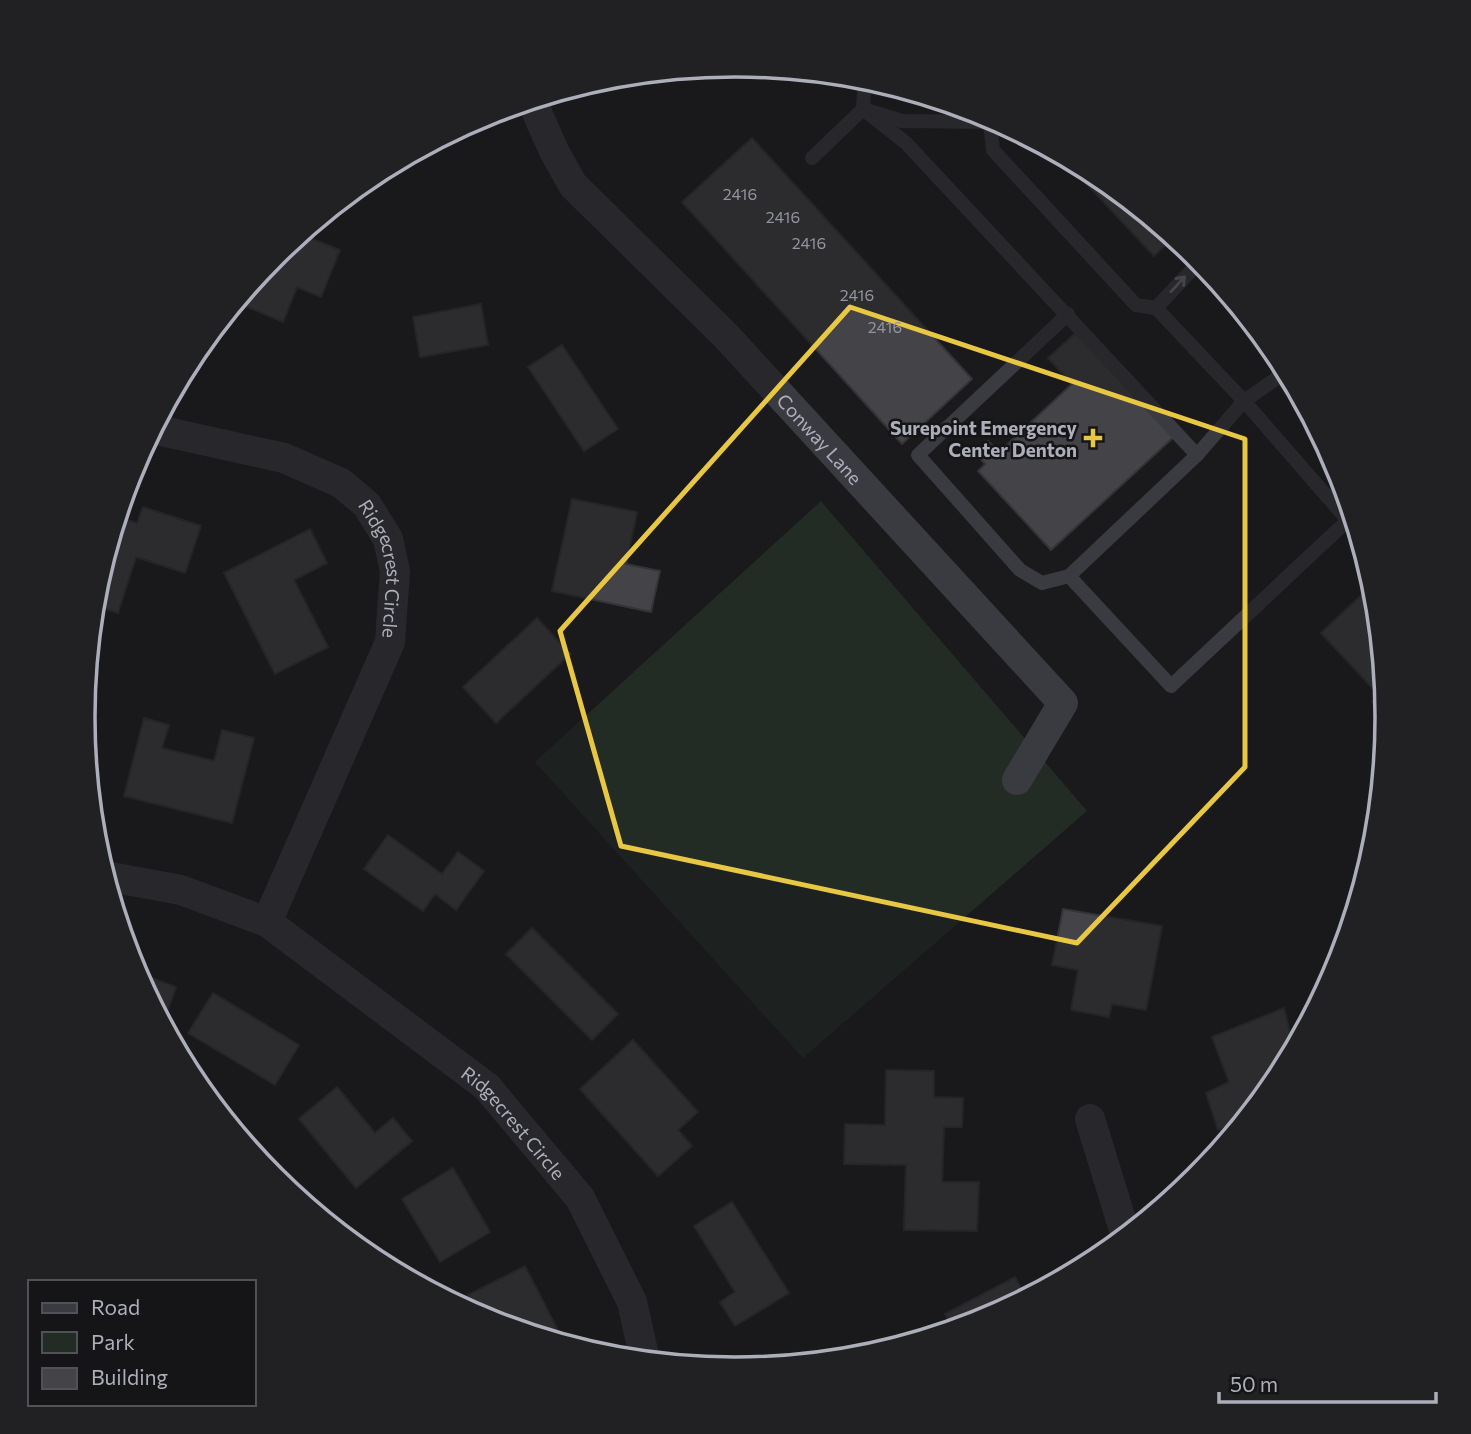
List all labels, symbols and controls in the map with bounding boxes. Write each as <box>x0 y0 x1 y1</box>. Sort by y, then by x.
house number: 2416 <box>723 184 757 203</box>
house number: 2416 <box>766 207 800 226</box>
house number: 2416 <box>792 233 826 252</box>
one-way arrow <box>1170 276 1187 293</box>
house number: 2416 <box>840 285 874 304</box>
house number: 2416 <box>868 317 902 336</box>
street label: Conway Lane <box>773 388 868 489</box>
place label: Surepoint Emergency Center Denton <box>890 416 1078 461</box>
marker: Surepoint Emergency Center Denton <box>1083 428 1103 448</box>
street label: Ridgecrest Circle <box>355 495 407 639</box>
street label: Ridgecrest Circle <box>457 1061 571 1184</box>
legend <box>28 1280 256 1406</box>
text: Road <box>91 1294 140 1319</box>
text: Park <box>91 1329 135 1354</box>
scale bar <box>1219 1360 1436 1404</box>
text: Building <box>91 1364 168 1389</box>
text: 50 m <box>1230 1371 1278 1396</box>

